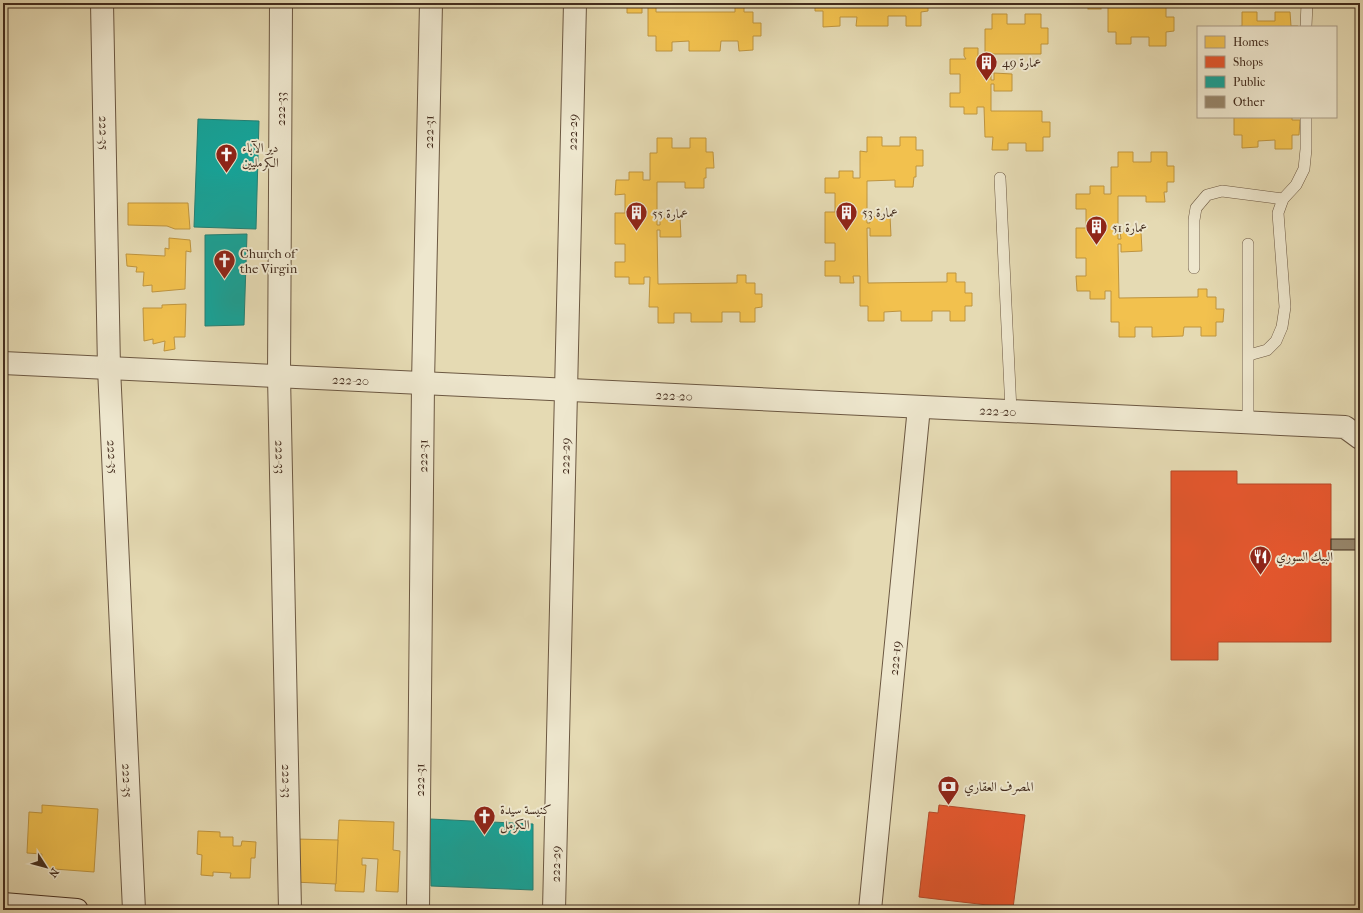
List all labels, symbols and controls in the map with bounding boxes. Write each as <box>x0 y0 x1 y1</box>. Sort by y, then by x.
legend <box>1197 26 1337 118</box>
text: Homes <box>1233 35 1269 49</box>
building icon: عمارة 49 <box>973 49 999 82</box>
place label: عمارة 49 <box>1002 55 1041 71</box>
text: Shops <box>1233 55 1263 69</box>
text: Public <box>1233 75 1265 89</box>
street label: 222-33 <box>273 92 288 126</box>
text: Other <box>1233 95 1265 109</box>
street label: 222-29 <box>564 113 580 151</box>
street label: 222-31 <box>420 115 436 149</box>
street label: 222-35 <box>97 116 112 151</box>
place label: دير الآباء الكرمليين <box>242 140 279 171</box>
church icon: دير الآباء الكرمليين <box>214 141 240 174</box>
building icon: عمارة 53 <box>833 199 859 232</box>
building icon: عمارة 55 <box>623 200 649 233</box>
place label: عمارة 53 <box>862 205 898 221</box>
place label: عمارة 55 <box>652 206 688 222</box>
building icon: عمارة 51 <box>1084 214 1110 247</box>
place label: عمارة 51 <box>1112 220 1147 236</box>
place label: Church of the Virgin <box>240 246 298 276</box>
church icon: Church of the Virgin <box>212 247 238 280</box>
street label: 222-20 <box>332 371 370 388</box>
street label: 222-20 <box>655 387 693 403</box>
street label: 222-20 <box>979 402 1017 419</box>
street label: 222-29 <box>557 437 572 475</box>
street label: 222-35 <box>105 439 121 475</box>
street label: 222-31 <box>415 439 430 473</box>
street label: 222-33 <box>273 440 289 474</box>
restaurant icon: البيك السوري <box>1247 543 1273 576</box>
place label: البيك السوري <box>1276 549 1333 567</box>
street label: 222-19 <box>885 640 904 676</box>
street label: 222-35 <box>120 763 136 798</box>
street label: 222-31 <box>412 763 427 797</box>
street label: 222-33 <box>279 764 295 798</box>
bank icon: المصرف العقاري <box>936 773 962 806</box>
place label: المصرف العقاري <box>964 779 1034 797</box>
place label: كنيسة سيدة الكرمل <box>500 802 552 834</box>
church icon: كنيسة سيدة الكرمل <box>471 803 497 836</box>
street label: 222-29 <box>547 845 563 883</box>
north arrow <box>26 847 66 887</box>
text: N <box>46 865 61 880</box>

